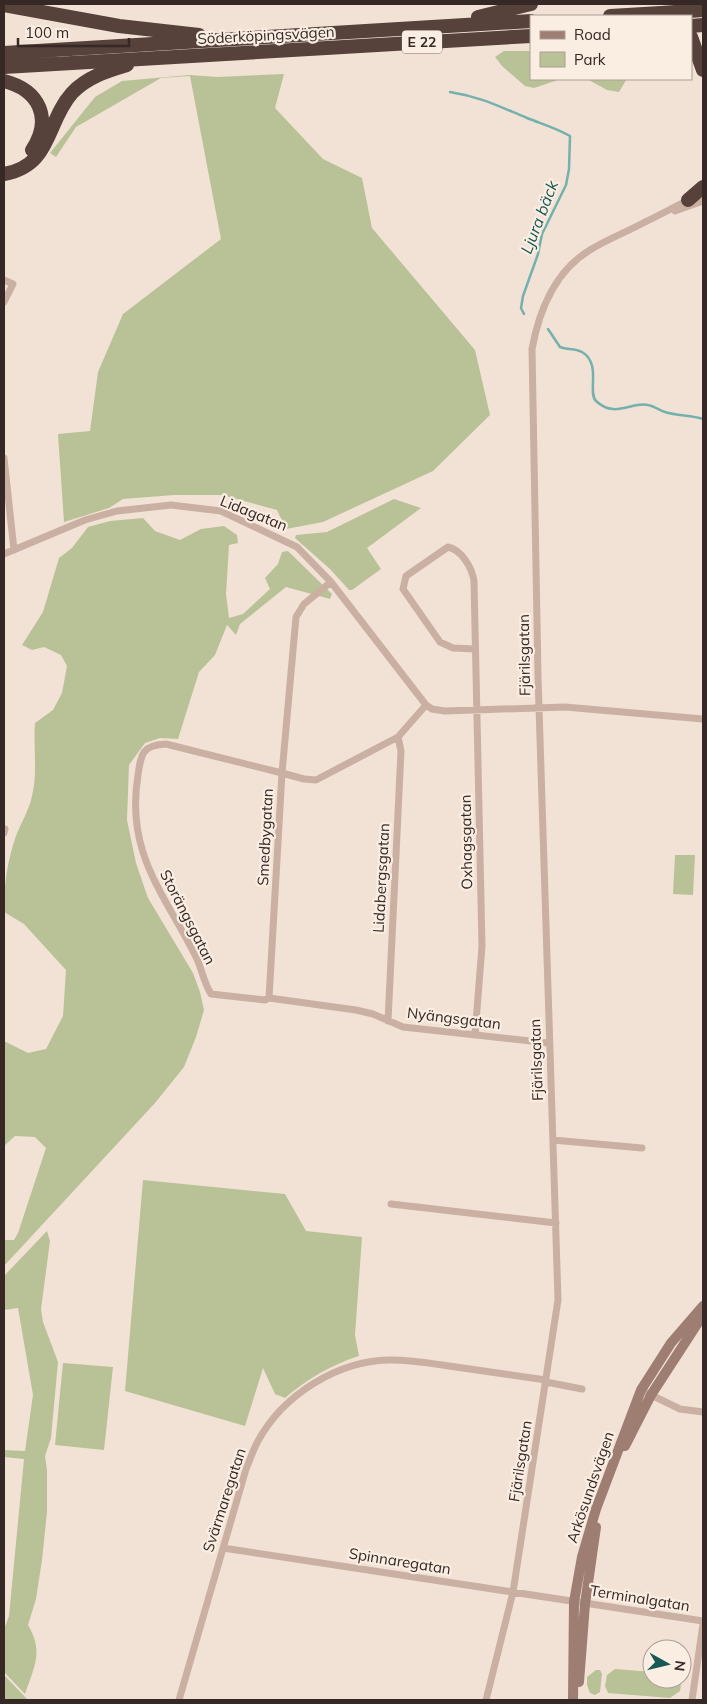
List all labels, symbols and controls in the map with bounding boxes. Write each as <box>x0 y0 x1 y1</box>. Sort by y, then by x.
scale bar <box>18 15 129 47</box>
legend <box>530 15 692 80</box>
street label: Söderköpingsvägen <box>197 22 335 48</box>
text: 100 m <box>25 23 69 42</box>
text: Road <box>574 25 611 44</box>
road number: E 22 <box>402 31 442 54</box>
text: Park <box>574 50 606 69</box>
water label: Ljura bäck <box>516 177 562 256</box>
street label: Lidagatan <box>218 491 290 535</box>
street label: Fjärilsgatan <box>514 614 534 696</box>
street label: Smedbygatan <box>253 788 277 886</box>
street label: Oxhagsgatan <box>456 794 476 890</box>
street label: Lidabergsgatan <box>369 823 393 933</box>
street label: Storängsgatan <box>156 866 220 968</box>
street label: Nyängsgatan <box>406 1003 502 1033</box>
street label: Fjärilsgatan <box>525 1019 547 1101</box>
street label: Fjärilsgatan <box>504 1419 536 1503</box>
street label: Arkösundsvägen <box>562 1429 618 1545</box>
street label: Svärmaregatan <box>198 1445 250 1555</box>
street label: Spinnaregatan <box>348 1544 452 1578</box>
street label: Terminalgatan <box>589 1581 691 1615</box>
north arrow <box>642 1639 692 1689</box>
text: N <box>670 1659 690 1672</box>

